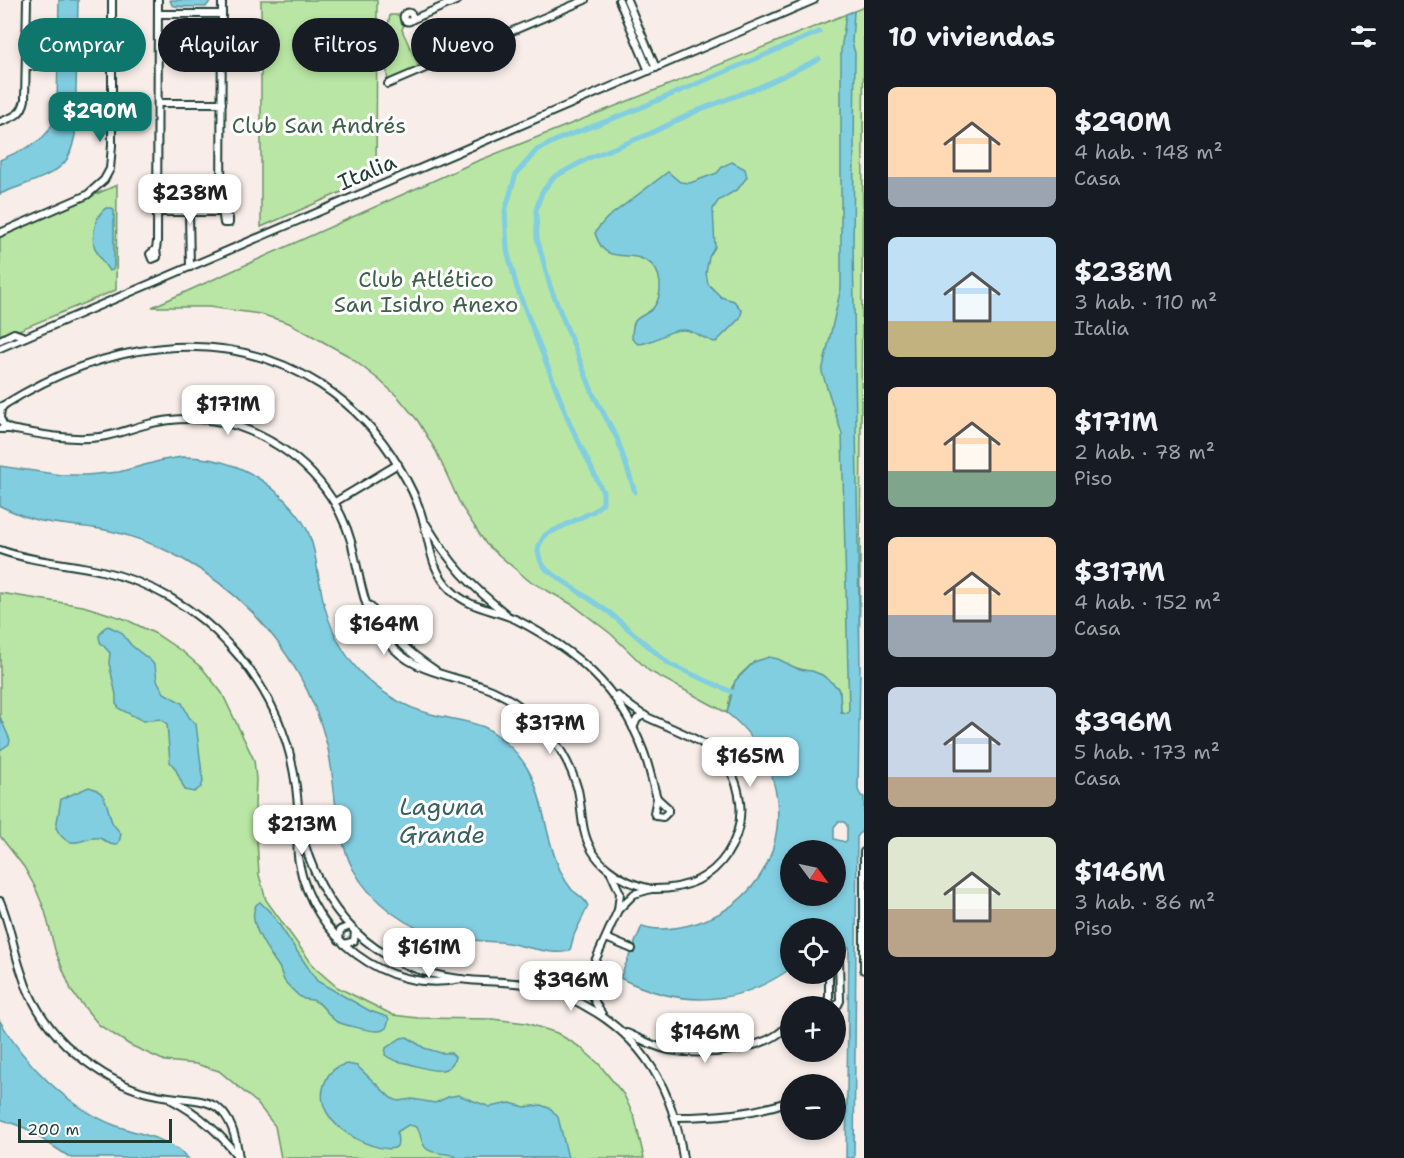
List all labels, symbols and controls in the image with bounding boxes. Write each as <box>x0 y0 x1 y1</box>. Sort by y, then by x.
chip: Comprar <box>18 18 146 72</box>
chip: Alquilar <box>158 18 280 72</box>
chip: Filtros <box>292 18 399 72</box>
chip: Nuevo <box>411 18 516 72</box>
text: 10 viviendas <box>888 19 1055 54</box>
icon: filters <box>1347 20 1380 53</box>
pin: $290M <box>58 92 142 143</box>
text: $290M <box>63 98 137 124</box>
text: $290M <box>1074 104 1171 139</box>
park label: Club San Andrés <box>232 111 406 140</box>
icon: home <box>936 111 1008 183</box>
text: 4 hab. · 148 m² <box>1074 139 1223 165</box>
street label: Italia <box>334 147 401 197</box>
text: Casa <box>1074 165 1120 191</box>
pin: $238M <box>148 174 232 225</box>
text: $238M <box>152 180 228 206</box>
text: $238M <box>1074 254 1172 289</box>
icon: home <box>936 261 1008 333</box>
park label: Club Atlético San Isidro Anexo <box>334 265 518 319</box>
text: 3 hab. · 110 m² <box>1074 289 1217 315</box>
text: Italia <box>1074 315 1129 341</box>
pin: $171M <box>186 385 270 436</box>
text: $171M <box>196 391 260 417</box>
text: $171M <box>1074 404 1158 439</box>
icon: home <box>936 411 1008 483</box>
text: 2 hab. · 78 m² <box>1074 439 1215 465</box>
text: Piso <box>1074 465 1112 491</box>
text: $317M <box>1074 554 1165 589</box>
icon: home <box>936 561 1008 633</box>
text: 4 hab. · 152 m² <box>1074 589 1221 615</box>
pin: $164M <box>342 605 426 656</box>
text: $164M <box>349 611 419 637</box>
text: Casa <box>1074 615 1120 641</box>
pin: $317M <box>508 704 592 755</box>
text: $396M <box>1074 704 1172 739</box>
text: $317M <box>515 710 585 736</box>
icon: home <box>936 711 1008 783</box>
pin: $165M <box>708 737 792 788</box>
text: 5 hab. · 173 m² <box>1074 739 1220 765</box>
text: $165M <box>716 743 784 769</box>
text: Casa <box>1074 765 1120 791</box>
water label: Laguna Grande <box>399 791 485 851</box>
pin: $213M <box>260 805 344 856</box>
text: $213M <box>267 811 337 837</box>
north arrow <box>780 840 846 906</box>
map controls <box>780 840 846 1140</box>
text: $146M <box>1074 854 1165 889</box>
icon: home <box>936 861 1008 933</box>
text: 3 hab. · 86 m² <box>1074 889 1215 915</box>
text: Piso <box>1074 915 1112 941</box>
button: locate <box>780 918 846 984</box>
pin: $161M <box>387 928 471 979</box>
text: $161M <box>397 934 461 960</box>
pin: $396M <box>529 961 613 1012</box>
text: $396M <box>533 967 609 993</box>
button: + <box>780 996 846 1062</box>
pin: $146M <box>663 1013 747 1064</box>
text: $146M <box>670 1019 740 1045</box>
button: − <box>780 1074 846 1140</box>
scale bar <box>18 1116 172 1144</box>
text: 200 m <box>27 1119 79 1140</box>

